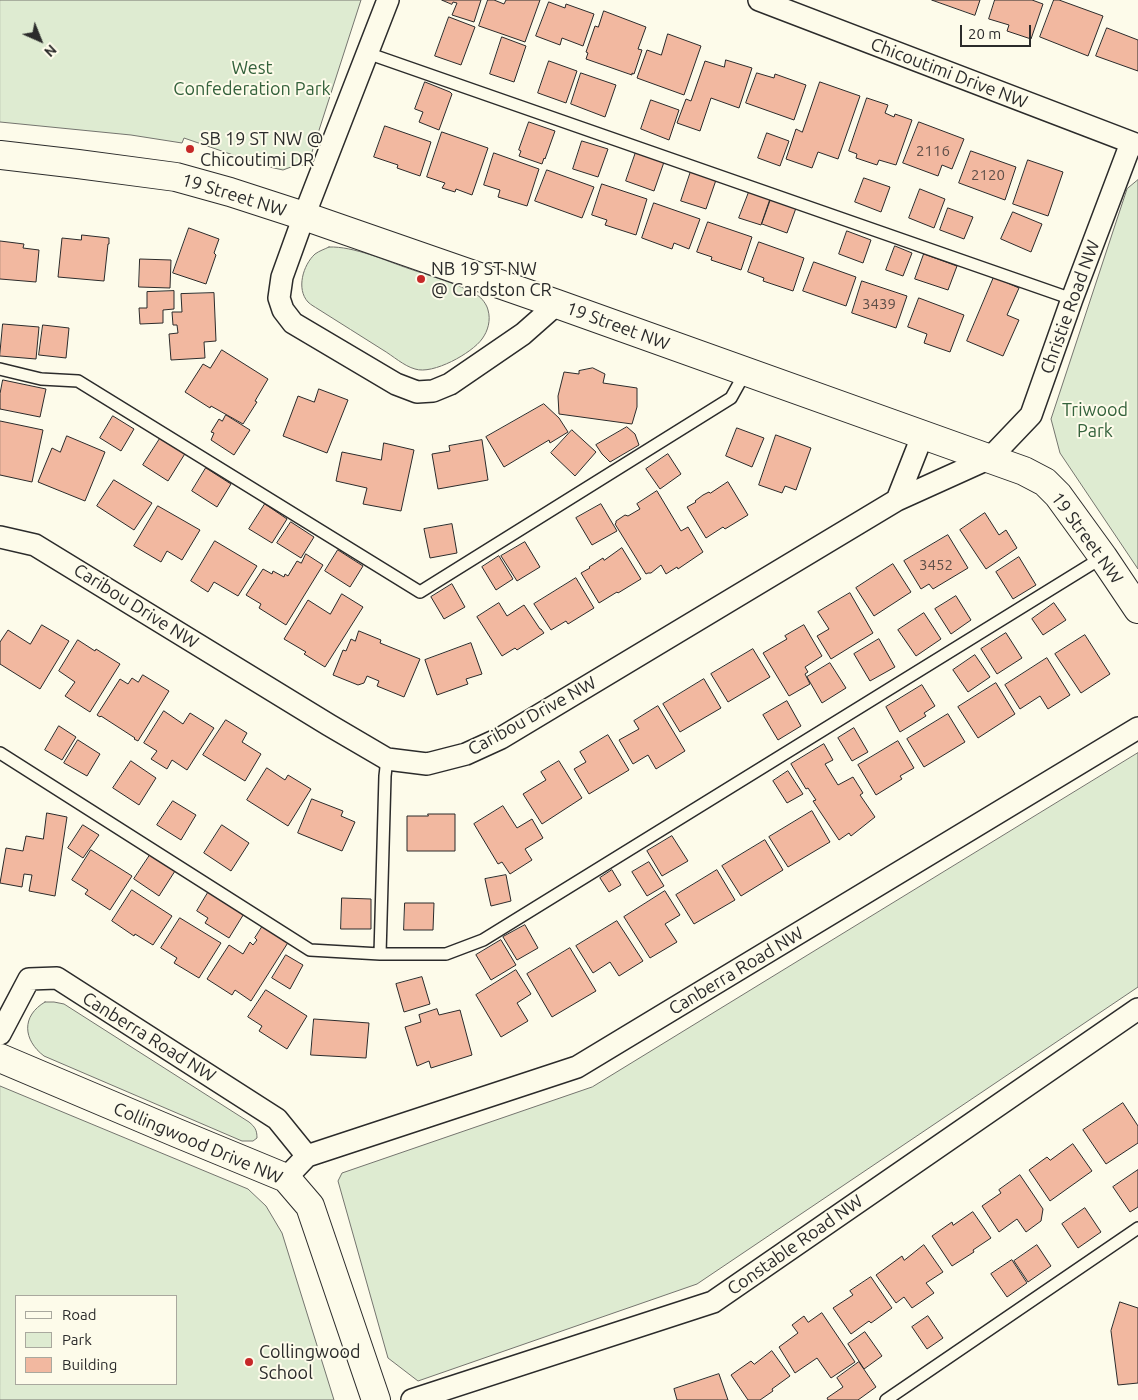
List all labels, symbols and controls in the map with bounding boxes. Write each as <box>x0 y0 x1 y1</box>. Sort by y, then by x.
north arrow <box>15 15 65 65</box>
scale bar <box>963 15 1034 47</box>
text: 20 m <box>968 25 1001 42</box>
street label: Chicoutimi Drive NW <box>867 33 1031 113</box>
text: N <box>41 41 60 60</box>
park label: West Confederation Park <box>173 57 331 100</box>
place label: SB 19 ST NW @ Chicoutimi DR <box>200 128 324 170</box>
house number: 2116 <box>916 142 950 160</box>
marker: SB 19 ST NW @ Chicoutimi DR <box>184 143 196 155</box>
house number: 2120 <box>971 166 1005 184</box>
street label: 19 Street NW <box>179 169 289 221</box>
street label: Christie Road NW <box>1036 237 1104 377</box>
place label: NB 19 ST NW @ Cardston CR <box>431 258 552 300</box>
marker: NB 19 ST NW @ Cardston CR <box>415 273 427 285</box>
house number: 3439 <box>862 295 896 313</box>
street label: 19 Street NW <box>563 297 673 355</box>
park label: Triwood Park <box>1062 399 1128 442</box>
street label: 19 Street NW <box>1046 488 1128 588</box>
house number: 3452 <box>919 556 953 574</box>
street label: Caribou Drive NW <box>70 559 202 653</box>
street label: Caribou Drive NW <box>464 672 600 760</box>
street label: Canberra Road NW <box>665 922 807 1020</box>
street label: Canberra Road NW <box>78 987 220 1087</box>
street label: Collingwood Drive NW <box>110 1098 286 1188</box>
street label: Constable Road NW <box>723 1190 867 1300</box>
legend <box>15 1295 178 1385</box>
text: Road <box>62 1306 97 1323</box>
text: Park <box>62 1331 92 1348</box>
place label: Collingwood School <box>259 1341 361 1384</box>
text: Building <box>62 1356 117 1373</box>
marker: Collingwood School <box>243 1356 255 1368</box>

